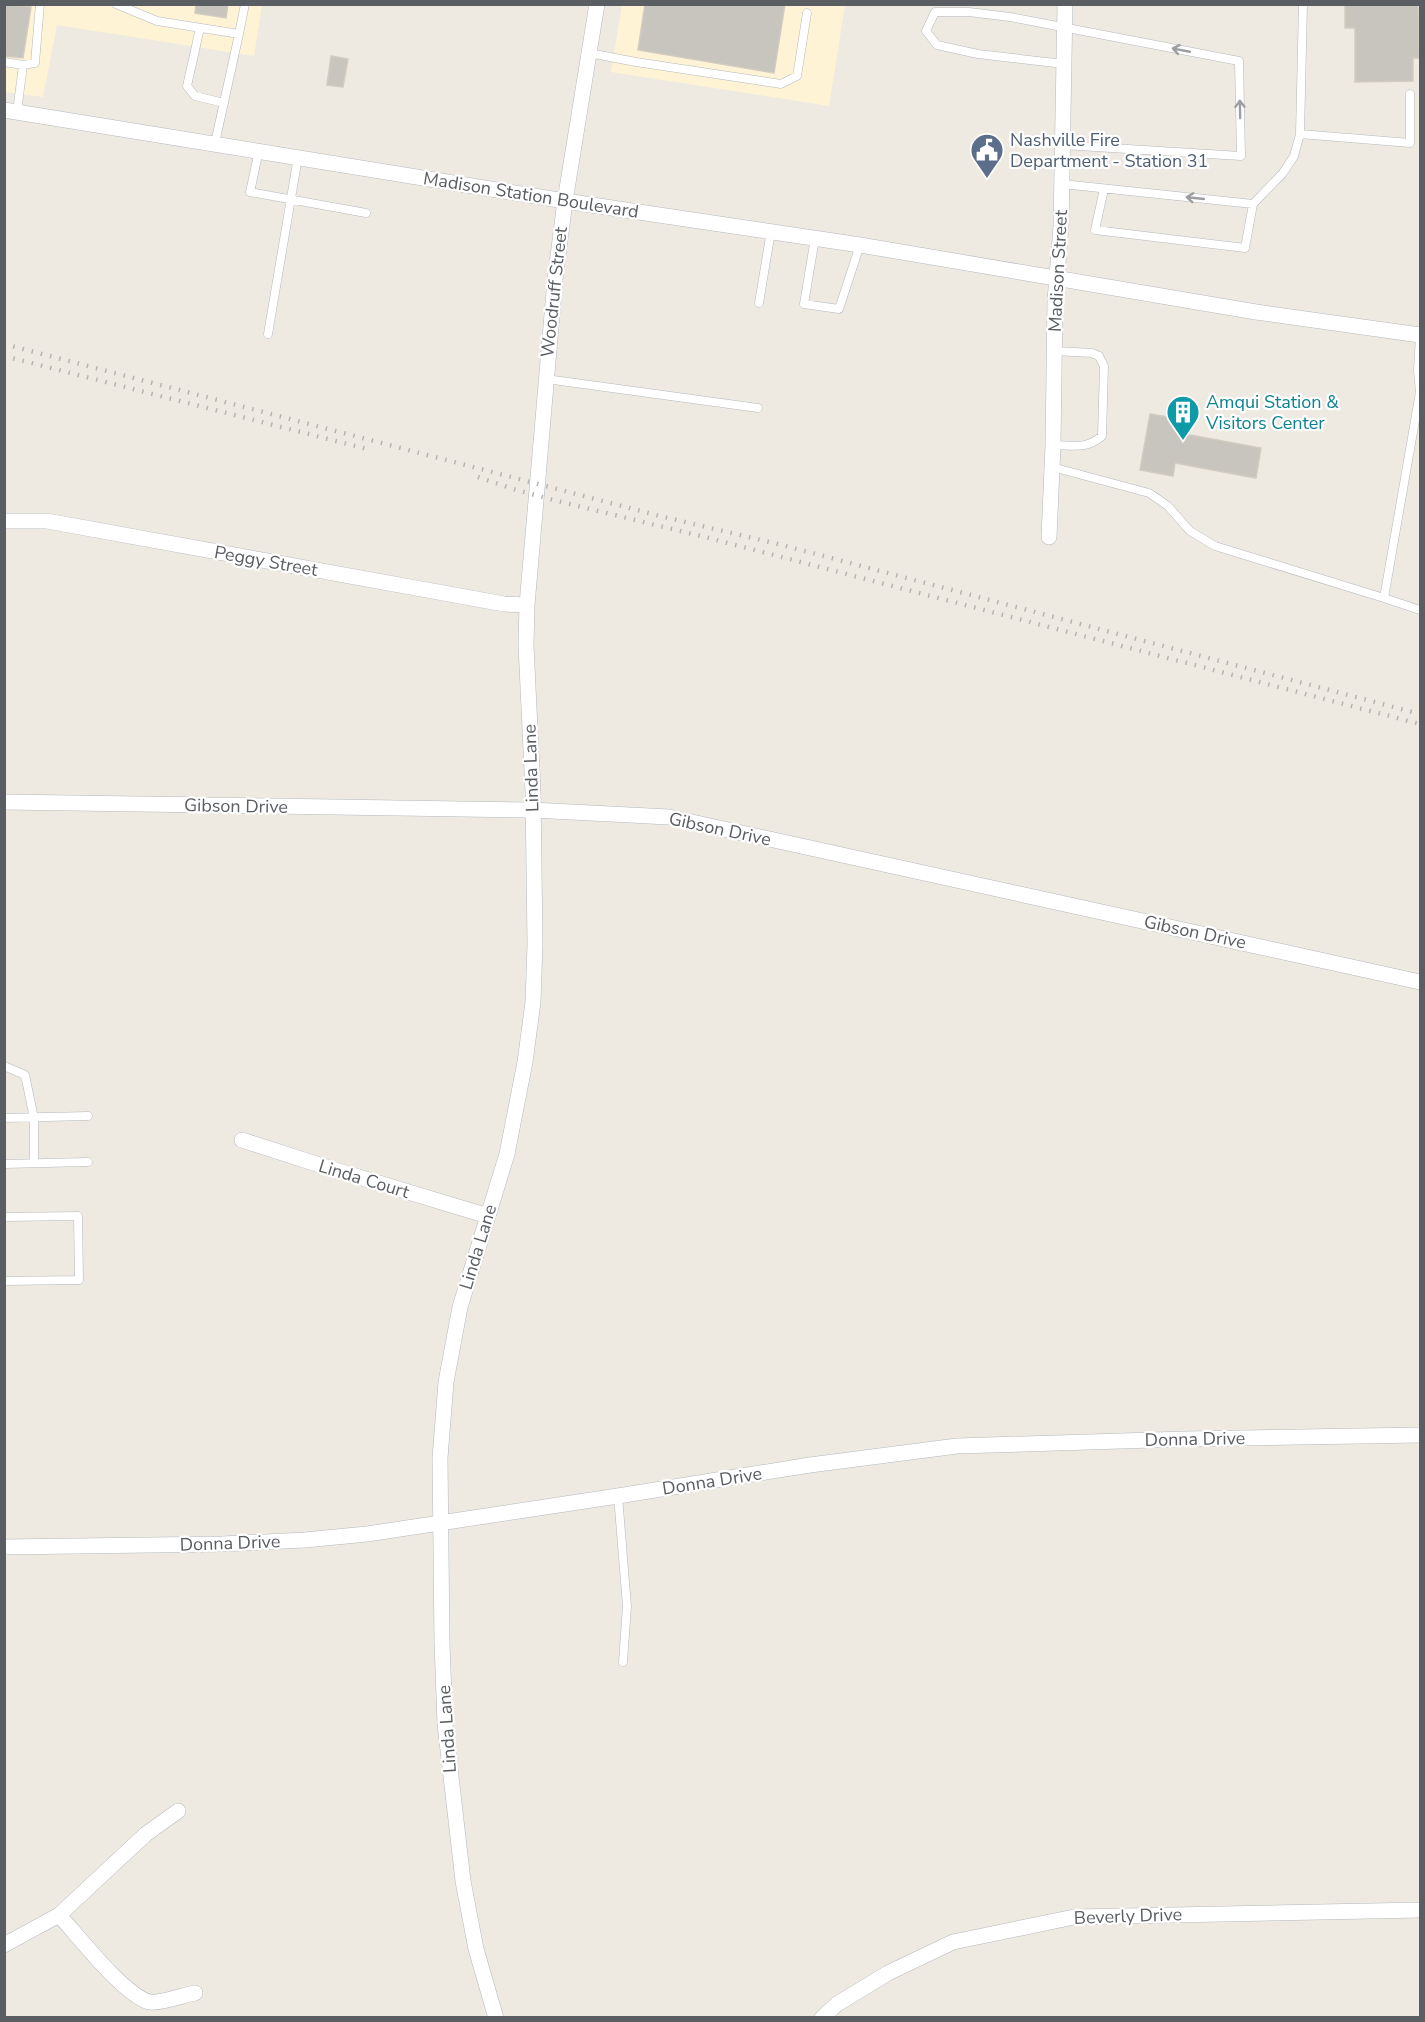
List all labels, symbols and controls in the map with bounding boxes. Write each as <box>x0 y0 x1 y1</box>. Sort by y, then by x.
one-way arrow <box>1172 44 1192 55</box>
one-way arrow <box>1234 99 1246 119</box>
place label: Nashville Fire Department - Station 31 <box>1010 128 1208 173</box>
public building icon: Nashville Fire Department - Station 31 <box>969 132 1005 179</box>
street label: Madison Station Boulevard <box>422 166 640 224</box>
one-way arrow <box>1185 192 1205 203</box>
street label: Madison Street <box>1043 209 1073 333</box>
street label: Woodruff Street <box>535 225 573 359</box>
place label: Amqui Station & Visitors Center <box>1205 390 1339 435</box>
building icon: Amqui Station & Visitors Center <box>1165 394 1201 441</box>
street label: Peggy Street <box>212 540 320 582</box>
street label: Linda Lane <box>517 724 545 812</box>
street label: Gibson Drive <box>184 793 288 819</box>
street label: Gibson Drive <box>667 806 773 852</box>
street label: Gibson Drive <box>1142 909 1248 955</box>
street label: Linda Court <box>316 1154 413 1204</box>
street label: Linda Lane <box>454 1201 502 1293</box>
street label: Donna Drive <box>1144 1426 1246 1452</box>
street label: Donna Drive <box>660 1461 764 1501</box>
street label: Donna Drive <box>179 1529 281 1557</box>
street label: Linda Lane <box>432 1684 462 1774</box>
street label: Beverly Drive <box>1073 1902 1183 1930</box>

